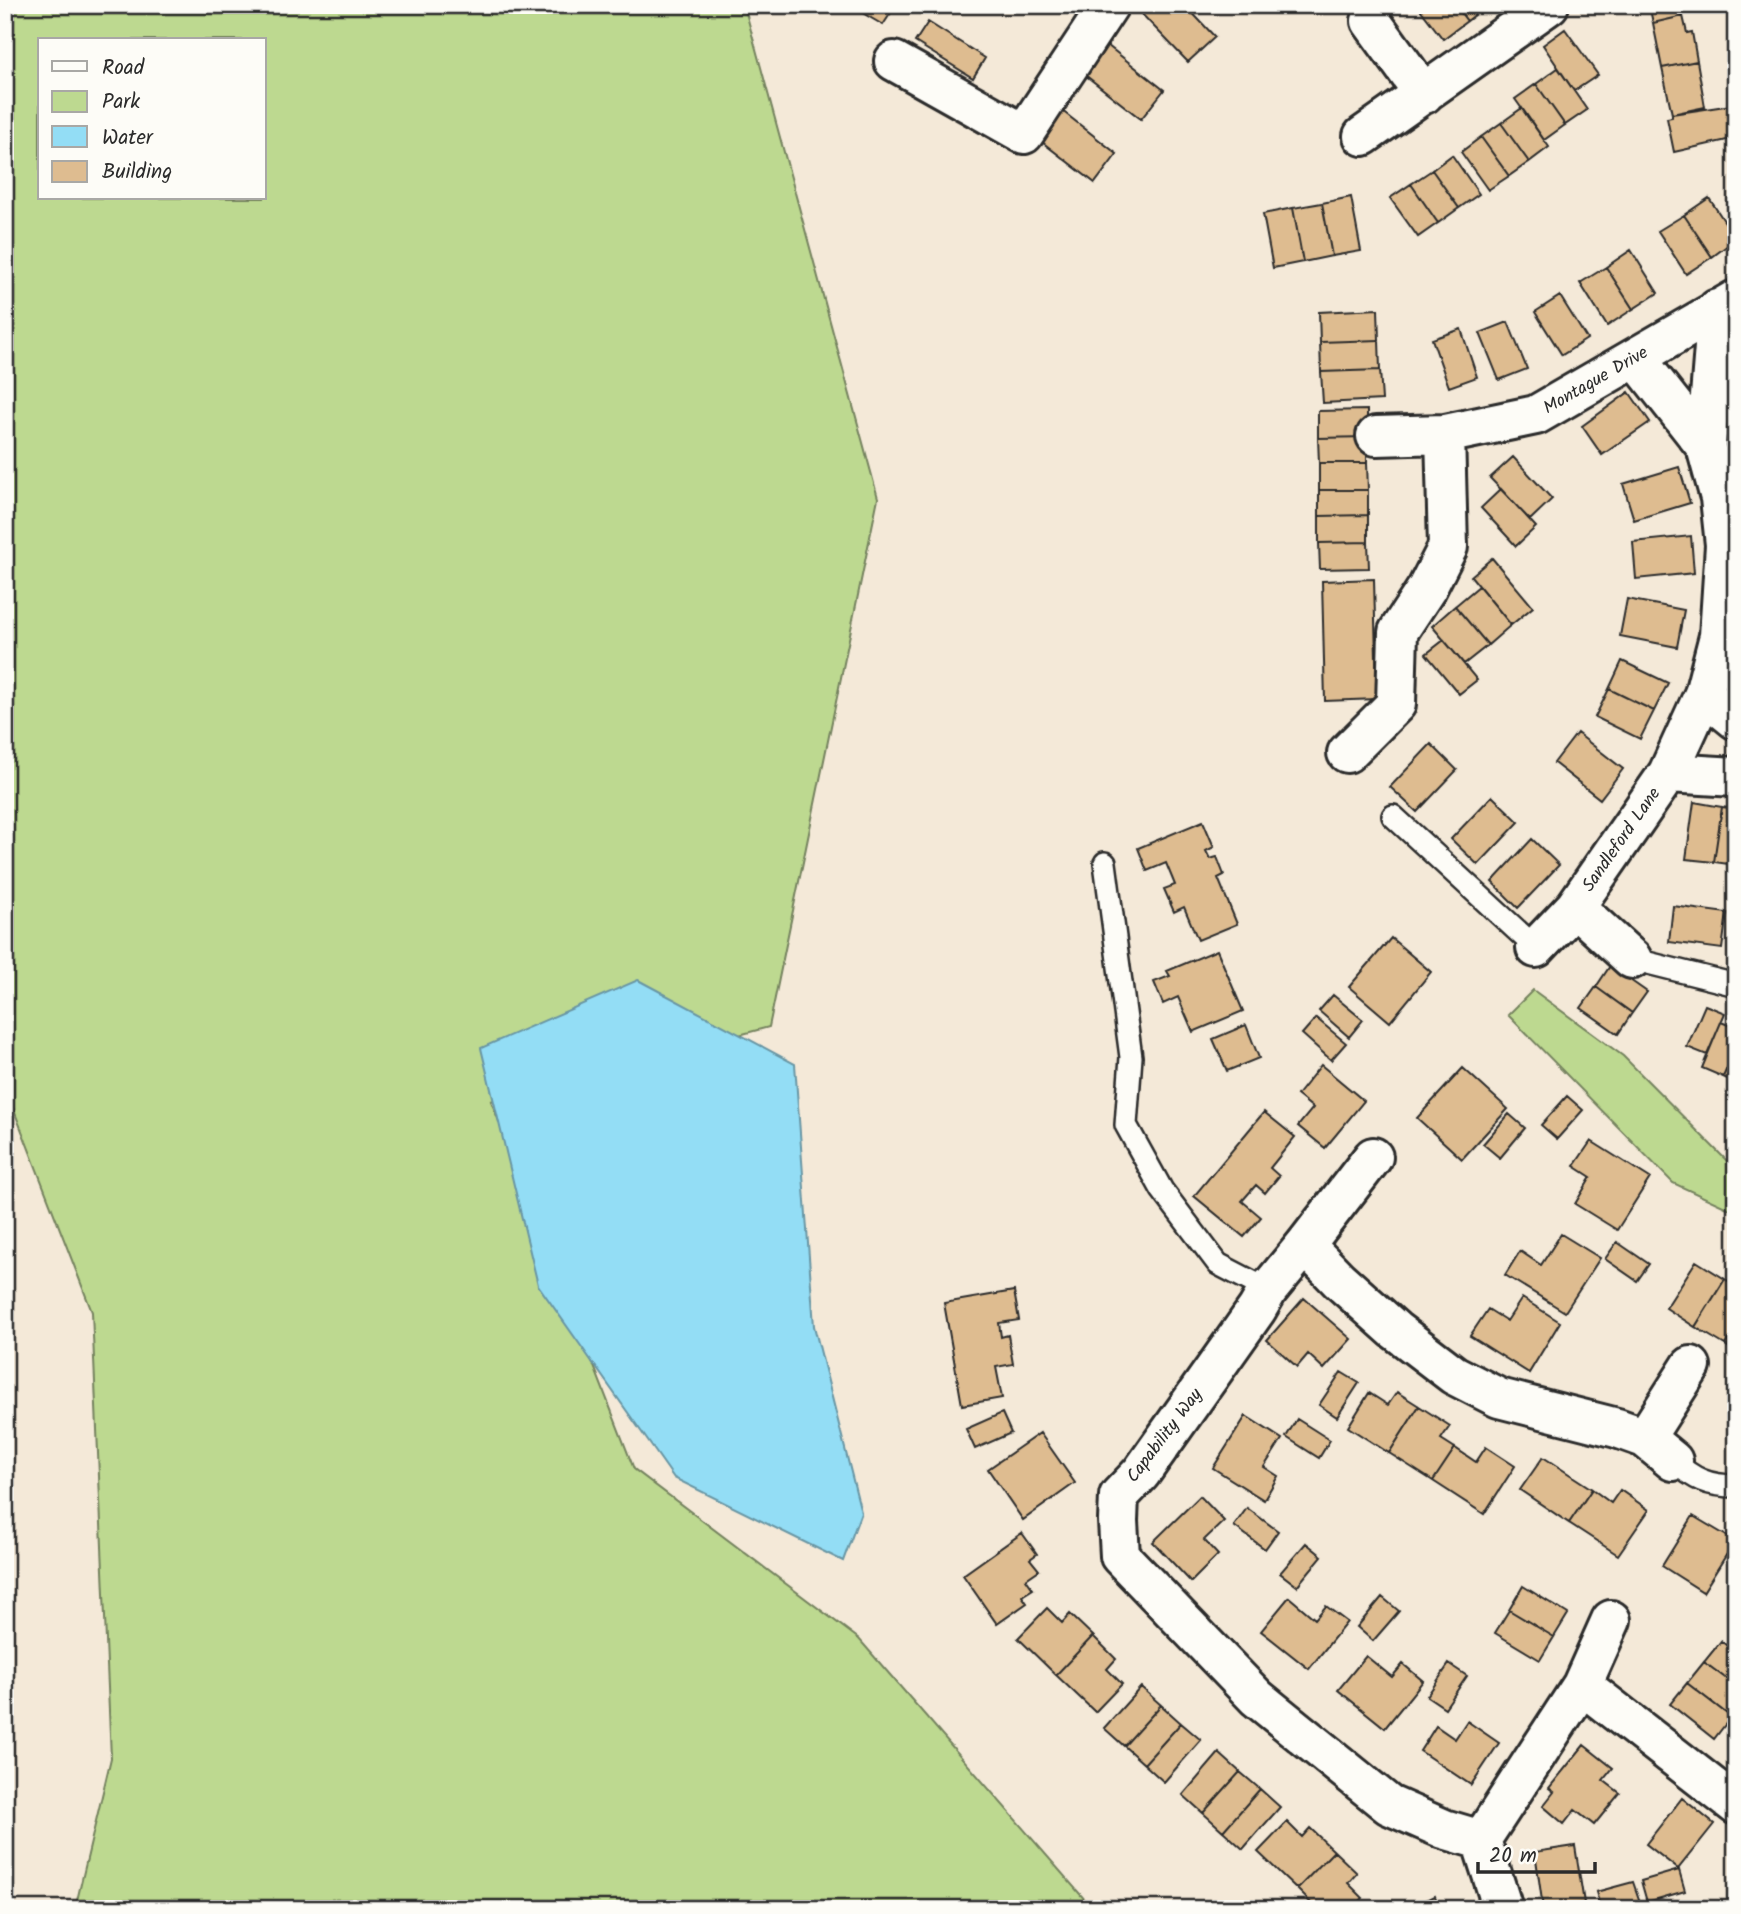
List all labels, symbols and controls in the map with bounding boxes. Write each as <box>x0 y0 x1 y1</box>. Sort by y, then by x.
legend <box>38 38 266 200</box>
text: Road <box>102 52 145 85</box>
text: Park <box>102 86 140 119</box>
text: Water <box>102 122 154 155</box>
text: Building <box>102 156 172 189</box>
street label: Montague Drive <box>1538 339 1654 423</box>
street label: Sandleford Lane <box>1575 782 1669 898</box>
street label: Capability Way <box>1120 1382 1211 1490</box>
scale bar <box>1478 1830 1596 1874</box>
text: 20 m <box>1489 1840 1537 1873</box>

